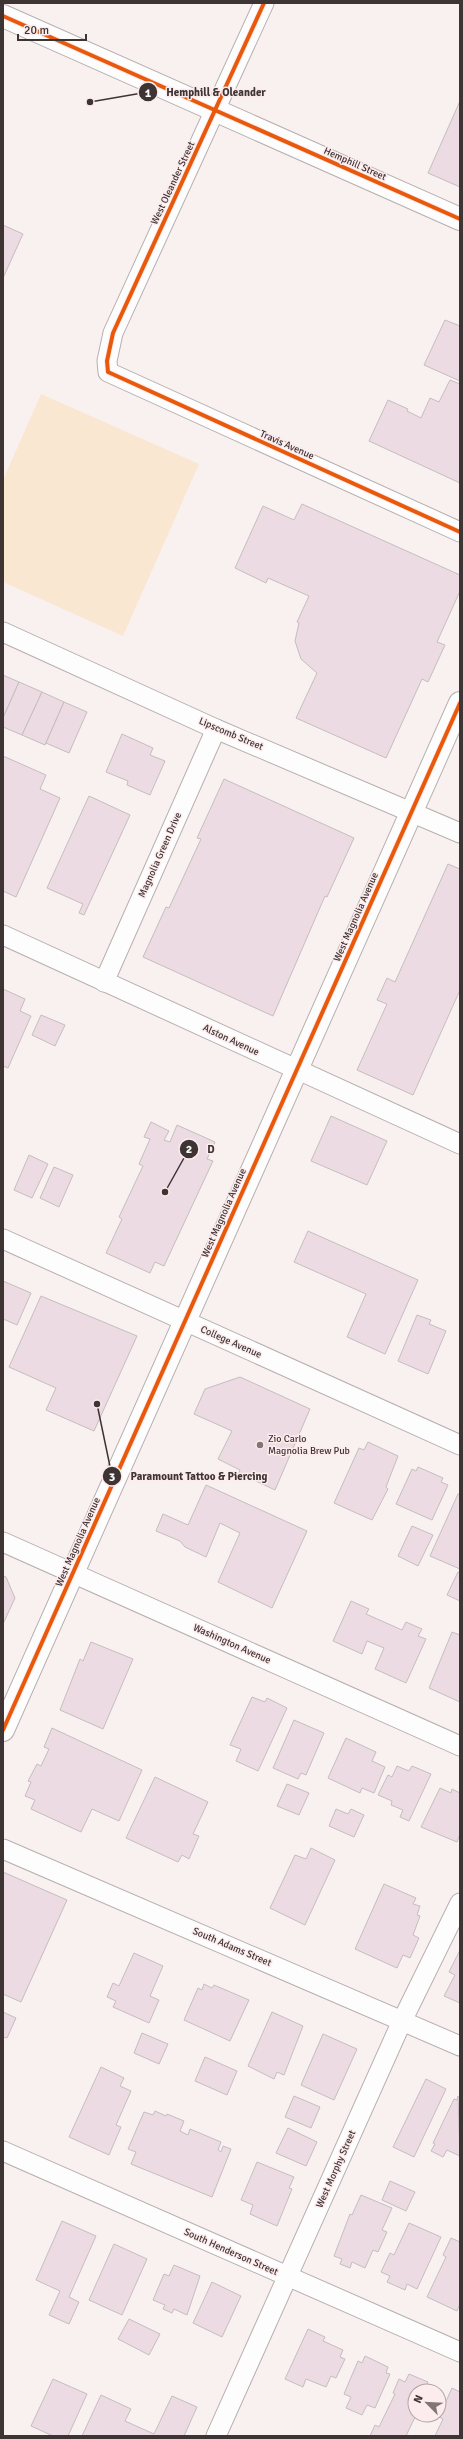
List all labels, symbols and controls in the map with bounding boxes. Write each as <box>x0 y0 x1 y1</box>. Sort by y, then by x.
scale bar <box>18 16 86 42</box>
text: 20 m <box>24 23 49 38</box>
callout: Hemphill & Oleander <box>138 81 273 104</box>
text: 1 <box>145 86 152 101</box>
text: Hemphill & Oleander <box>166 86 266 99</box>
street label: West Oleander Street <box>148 139 198 226</box>
street label: Hemphill Street <box>322 145 389 183</box>
street label: Travis Avenue <box>258 428 316 462</box>
street label: Lipscomb Street <box>197 715 265 753</box>
street label: Magnolia Green Drive <box>136 811 184 899</box>
street label: West Magnolia Avenue <box>331 871 381 963</box>
street label: Alston Avenue <box>201 1022 261 1058</box>
callout: D <box>179 1137 222 1160</box>
text: 2 <box>186 1142 192 1157</box>
text: D <box>207 1143 215 1156</box>
street label: West Magnolia Avenue <box>199 1167 249 1259</box>
street label: College Avenue <box>199 1323 263 1361</box>
place label: Zio Carlo Magnolia Brew Pub <box>268 1433 350 1457</box>
marker: Zio Carlo Magnolia Brew Pub <box>255 1440 265 1450</box>
callout: Paramount Tattoo & Piercing <box>102 1465 275 1488</box>
text: 3 <box>109 1470 115 1485</box>
text: Paramount Tattoo & Piercing <box>130 1470 268 1483</box>
street label: West Magnolia Avenue <box>53 1496 103 1588</box>
street label: Washington Avenue <box>191 1621 273 1667</box>
street label: South Adams Street <box>191 1925 274 1969</box>
street label: West Morphy Street <box>314 2128 359 2210</box>
street label: South Henderson Street <box>182 2226 280 2278</box>
north arrow <box>407 2383 447 2423</box>
text: N <box>411 2393 426 2405</box>

